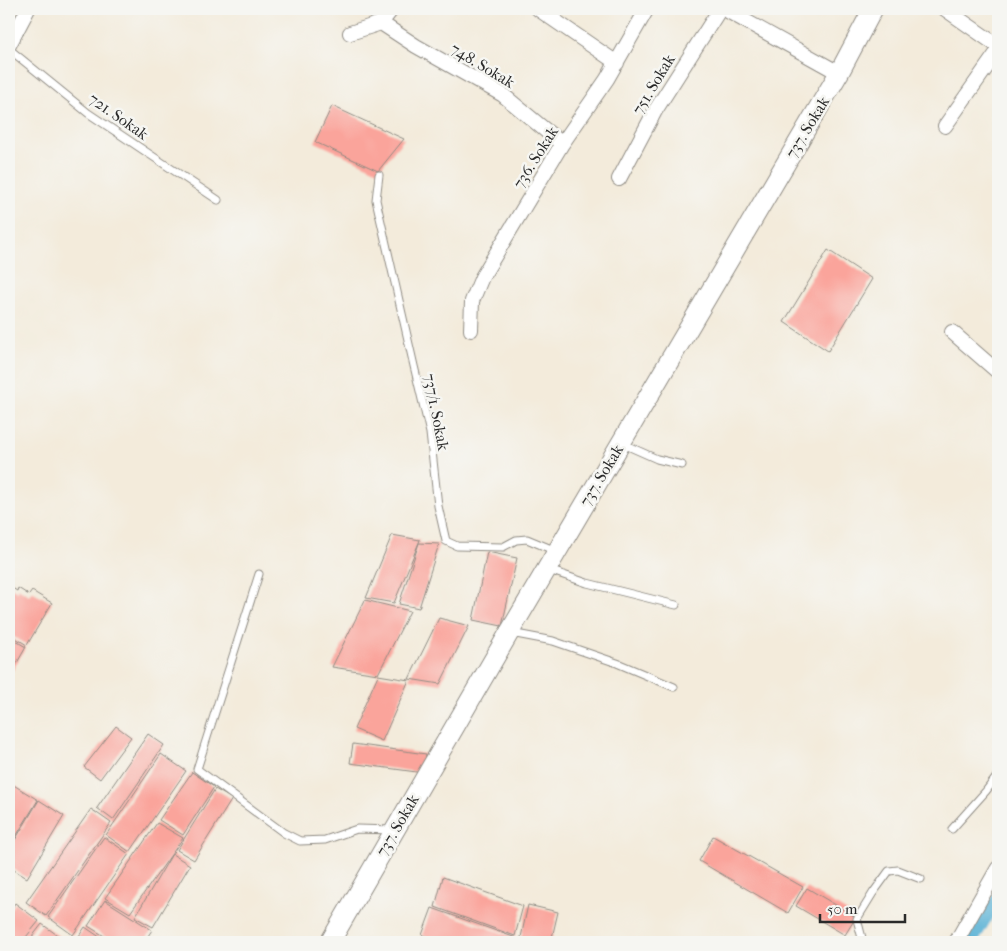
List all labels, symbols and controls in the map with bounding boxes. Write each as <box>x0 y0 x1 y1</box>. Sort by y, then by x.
street label: 748. Sokak <box>447 39 519 92</box>
street label: 751. Sokak <box>628 50 679 118</box>
street label: 721. Sokak <box>85 89 153 144</box>
street label: 737. Sokak <box>782 92 834 161</box>
street label: 736. Sokak <box>509 122 562 192</box>
street label: 737/1. Sokak <box>420 372 453 453</box>
street label: 737. Sokak <box>576 440 628 509</box>
street label: 737. Sokak <box>372 790 423 860</box>
scale bar <box>820 891 904 923</box>
text: 50 m <box>827 900 858 918</box>

